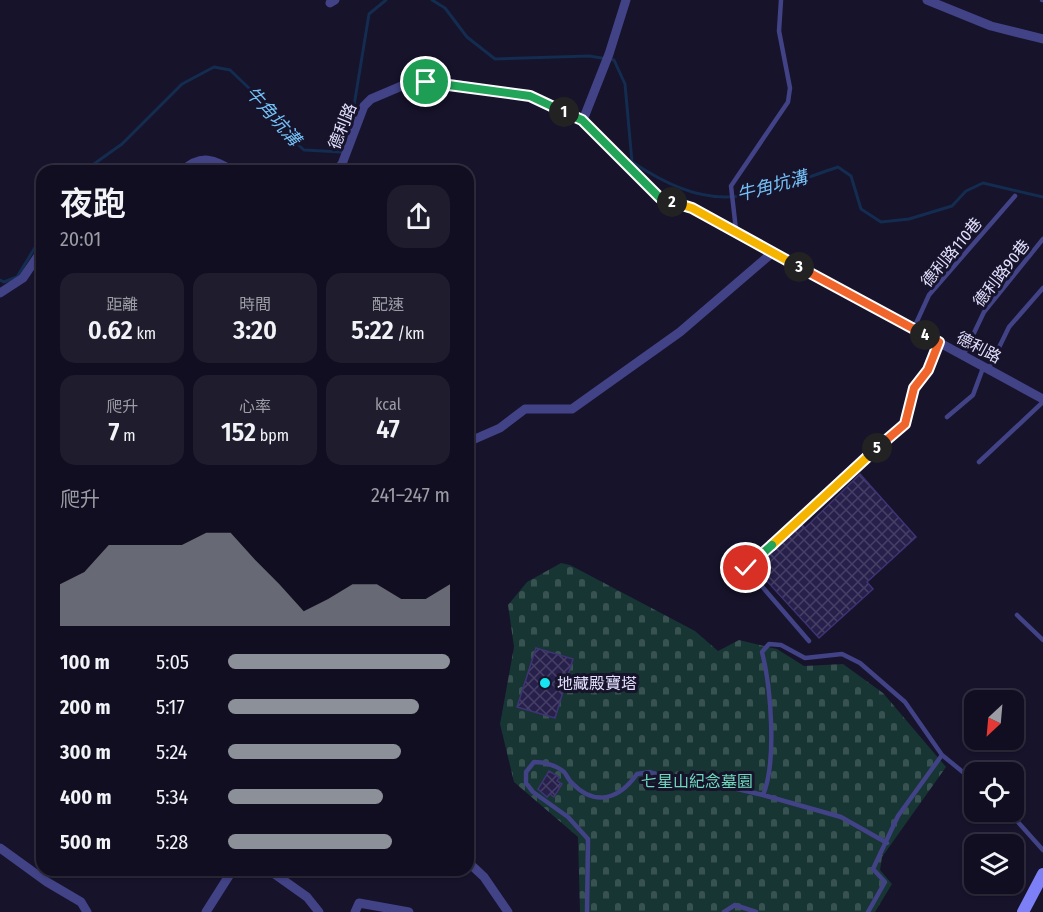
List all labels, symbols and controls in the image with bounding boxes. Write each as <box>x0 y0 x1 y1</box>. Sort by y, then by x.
pin <box>400 56 451 107</box>
icon: arrive <box>409 65 442 98</box>
water label: 牛角坑溝 <box>241 82 307 152</box>
pin: 1 <box>549 97 579 127</box>
street label: 德利路 <box>325 100 360 152</box>
text: 1 <box>561 102 567 121</box>
water label: 牛角坑溝 <box>734 165 813 206</box>
text: 夜跑 <box>60 184 126 224</box>
button: share <box>387 185 450 248</box>
pin: 2 <box>657 187 687 217</box>
text: 2 <box>668 192 676 211</box>
street label: 德利路110巷 <box>917 214 986 291</box>
text: 20:01 <box>60 227 101 251</box>
street label: 德利路90巷 <box>969 236 1034 311</box>
pin: 3 <box>784 252 814 282</box>
text: 3 <box>795 257 803 276</box>
text: 距離 <box>106 295 138 314</box>
text: 時間 <box>239 295 271 314</box>
text: 配速 <box>372 295 404 314</box>
text: 0.62 <box>88 315 133 346</box>
text: 3:20 <box>233 315 277 346</box>
text: 5:22 <box>351 315 394 346</box>
pin: 4 <box>910 320 940 350</box>
text: km <box>133 324 156 343</box>
text: /km <box>394 324 425 343</box>
text: 4 <box>921 325 929 344</box>
street label: 德利路 <box>953 328 1004 367</box>
text: kcal <box>375 395 401 414</box>
text: 爬升 <box>106 397 138 416</box>
text: 心率 <box>239 397 271 416</box>
text: 47 <box>376 414 400 445</box>
text: 7 <box>109 417 119 448</box>
text: 152 <box>221 417 256 448</box>
text: m <box>119 426 136 445</box>
text: bpm <box>256 426 289 445</box>
pin: 5 <box>862 433 892 463</box>
text: 5 <box>873 438 881 457</box>
text: 241–247 m <box>371 483 450 507</box>
text: 爬升 <box>60 487 100 511</box>
pin <box>720 542 771 593</box>
icon: check <box>729 551 762 584</box>
text: 100 m <box>60 650 110 674</box>
text: 5:05 <box>156 650 189 674</box>
place label: 地藏殿寶塔 <box>557 674 637 693</box>
marker: 地藏殿寶塔 <box>538 676 552 690</box>
north arrow <box>964 690 1024 750</box>
map controls <box>964 690 1024 894</box>
text: 200 m <box>60 695 111 719</box>
text: 5:17 <box>156 695 185 719</box>
text: 300 m <box>60 740 111 764</box>
text: 5:24 <box>156 740 188 764</box>
button: locate <box>964 762 1024 822</box>
park label: 七星山紀念墓園 <box>641 772 753 791</box>
text: 400 m <box>60 785 112 809</box>
text: 5:34 <box>156 785 188 809</box>
text: 500 m <box>60 830 111 854</box>
text: 5:28 <box>156 830 188 854</box>
button: layers <box>964 834 1024 894</box>

